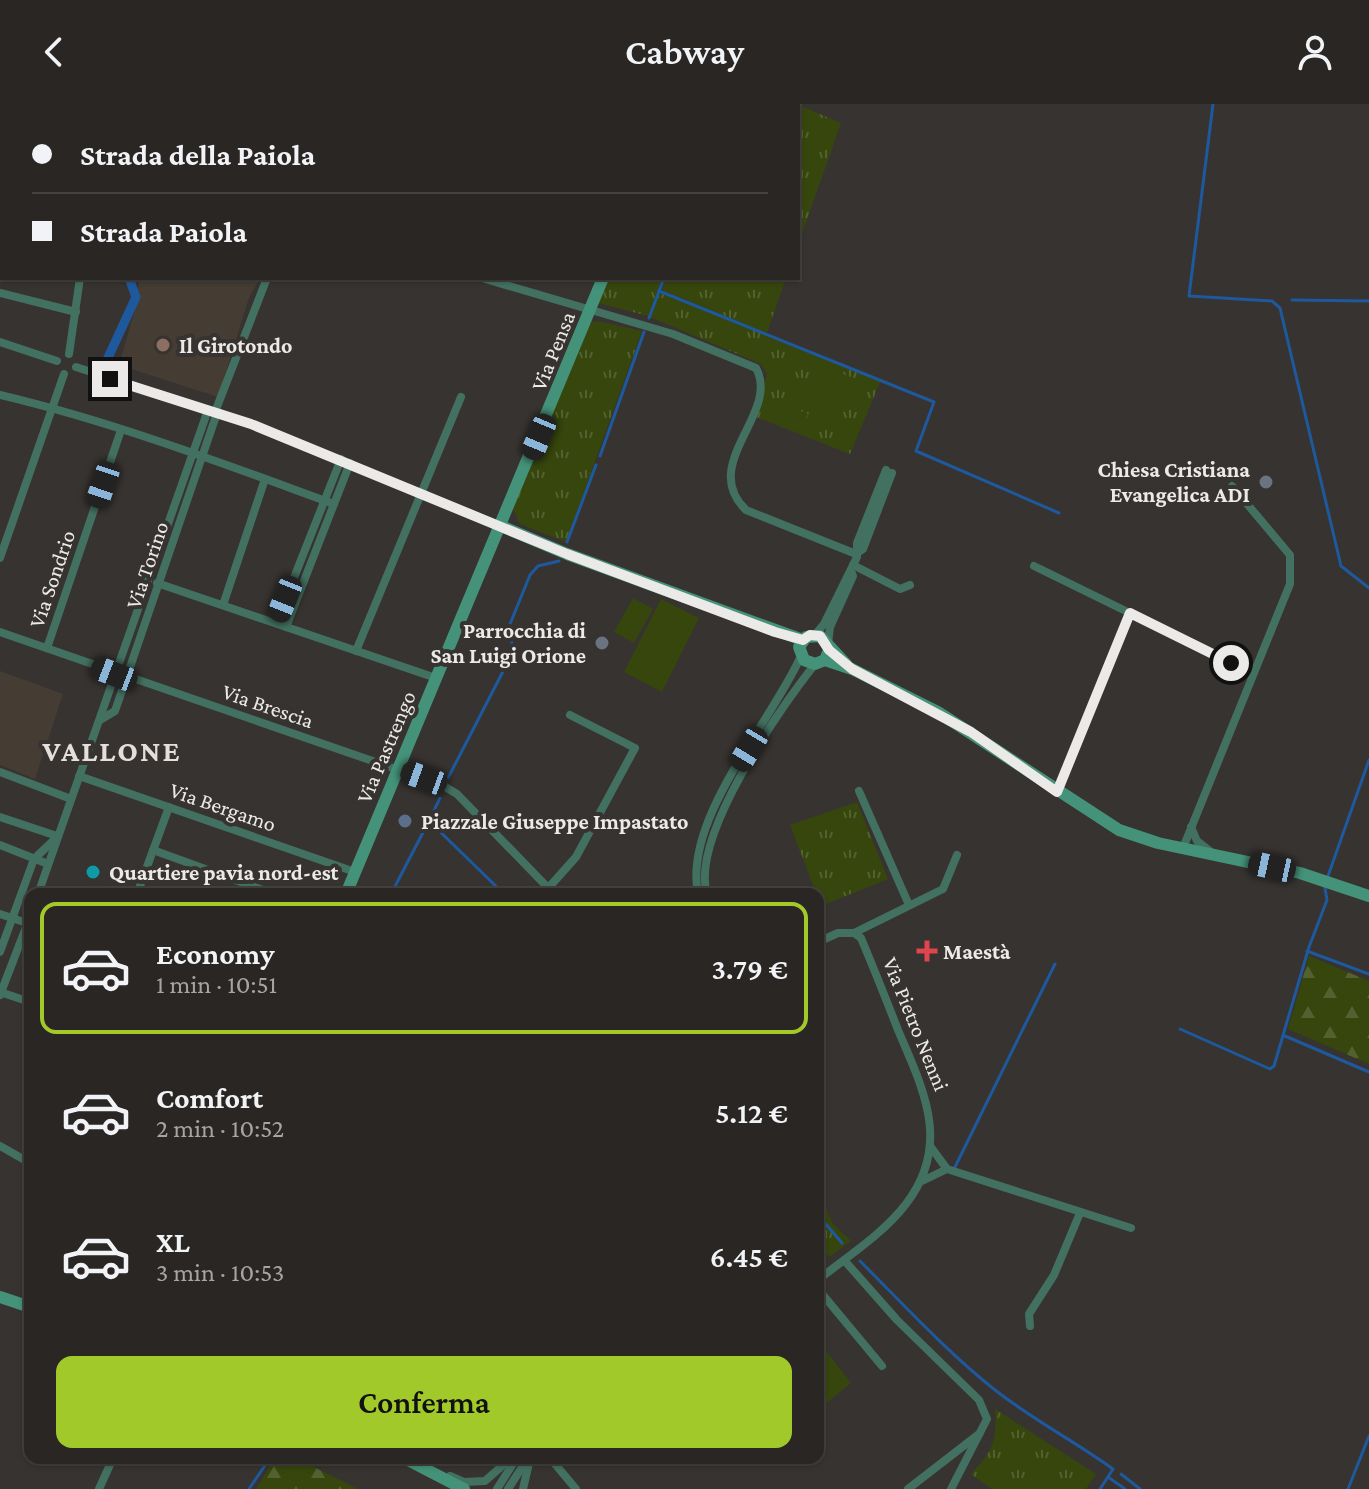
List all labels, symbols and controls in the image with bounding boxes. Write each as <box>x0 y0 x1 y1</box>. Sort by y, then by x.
icon: back <box>32 30 76 74</box>
icon: person <box>1293 30 1337 74</box>
text: Cabway <box>625 32 744 72</box>
text: Strada della Paiola <box>80 138 315 171</box>
text: Strada Paiola <box>80 215 247 248</box>
street label: Via Pensa <box>526 308 580 394</box>
place label: Il Girotondo <box>179 333 293 358</box>
marker: Il Girotondo <box>154 336 172 354</box>
route end <box>92 361 128 397</box>
car <box>519 410 559 464</box>
place label: Chiesa Cristiana Evangelica ADI <box>1098 457 1250 507</box>
car <box>84 458 122 512</box>
marker: Chiesa Cristiana Evangelica ADI <box>1257 473 1275 491</box>
street label: Via Torino <box>120 518 174 612</box>
street label: Via Sondrio <box>24 527 80 631</box>
car <box>265 572 305 626</box>
place label: Parrocchia di San Luigi Orione <box>431 618 587 668</box>
marker: Parrocchia di San Luigi Orione <box>593 634 611 652</box>
route start <box>1213 645 1249 681</box>
car <box>87 654 141 694</box>
street label: Via Brescia <box>219 679 317 733</box>
street label: Via Pastrengo <box>351 687 421 807</box>
car <box>726 722 772 776</box>
district label: VALLONE <box>42 734 181 767</box>
car <box>397 759 451 797</box>
street label: Via Bergamo <box>167 777 279 837</box>
place label: Piazzale Giuseppe Impastato <box>421 809 688 834</box>
marker: Piazzale Giuseppe Impastato <box>396 812 414 830</box>
car <box>1246 850 1298 884</box>
place label: Quartiere pavia nord-est <box>109 860 340 885</box>
marker: Quartiere pavia nord-est <box>84 863 102 881</box>
icon: car <box>60 932 132 1004</box>
text: Economy <box>156 937 275 970</box>
place label: Maestà <box>943 939 1011 964</box>
marker: Maestà <box>918 942 936 960</box>
text: 3.79 € <box>711 952 788 985</box>
street label: Via Pietro Nenni <box>878 954 954 1095</box>
text: 1 min · 10:51 <box>156 970 277 999</box>
icon: car <box>60 1076 132 1148</box>
text: Comfort <box>156 1081 263 1114</box>
text: 5.12 € <box>715 1096 788 1129</box>
text: 2 min · 10:52 <box>156 1114 284 1143</box>
icon: car <box>60 1220 132 1292</box>
text: XL <box>156 1225 190 1258</box>
text: 6.45 € <box>710 1240 788 1273</box>
text: 3 min · 10:53 <box>156 1258 284 1287</box>
button: Conferma <box>56 1356 792 1448</box>

